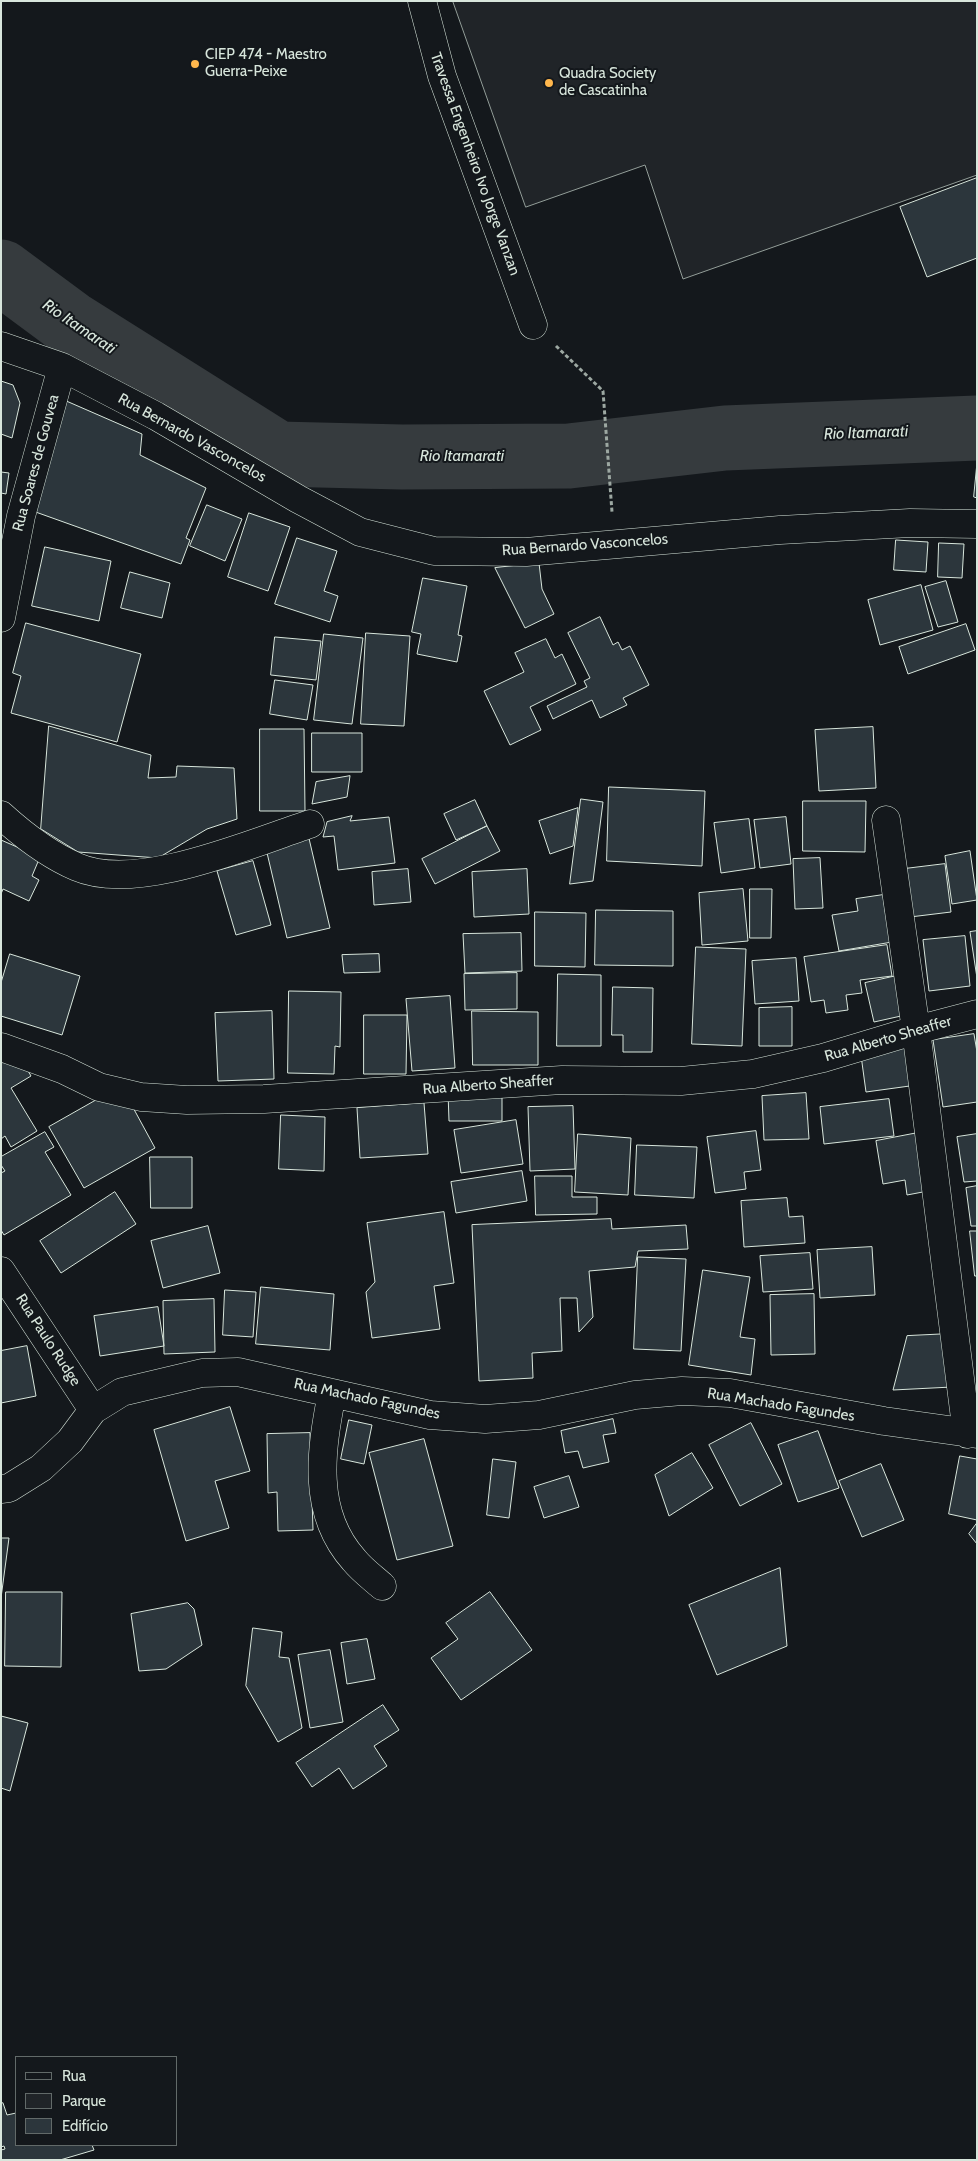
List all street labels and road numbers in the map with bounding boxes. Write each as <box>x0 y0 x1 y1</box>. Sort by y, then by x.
street label: Travessa Engenheiro Ivo Jorge Vanzan <box>426 50 524 278</box>
street label: Rua Bernardo Vasconcelos <box>115 390 269 486</box>
street label: Rua Soares de Gouvea <box>9 393 63 533</box>
street label: Rua Bernardo Vasconcelos <box>501 530 669 560</box>
street label: Rua Alberto Sheaffer <box>822 1012 954 1066</box>
street label: Rua Alberto Sheaffer <box>422 1071 554 1099</box>
street label: Rua Paulo Rudge <box>12 1291 84 1389</box>
street label: Rua Machado Fagundes <box>292 1375 442 1423</box>
street label: Rua Machado Fagundes <box>706 1384 856 1426</box>

